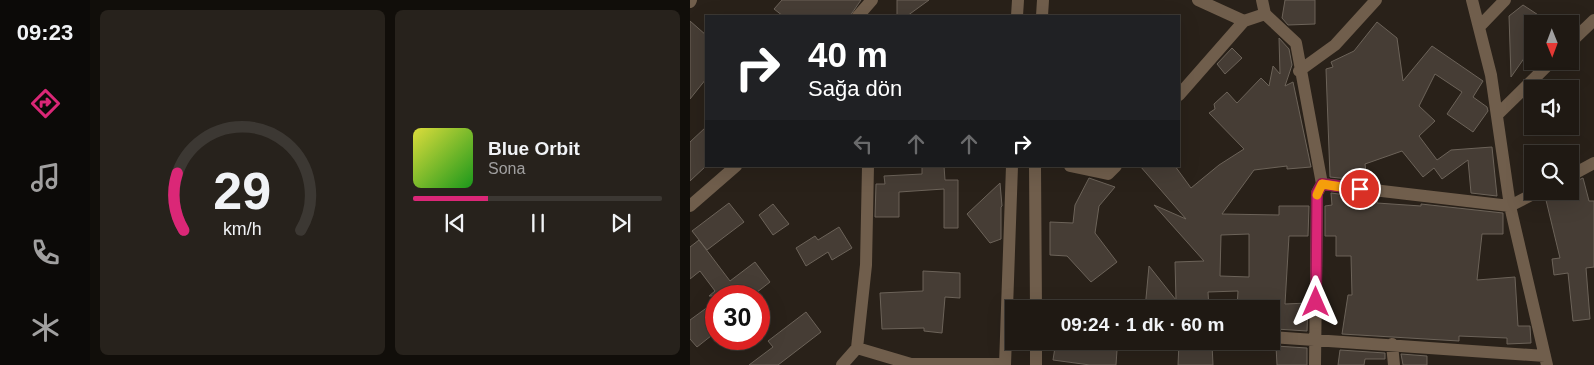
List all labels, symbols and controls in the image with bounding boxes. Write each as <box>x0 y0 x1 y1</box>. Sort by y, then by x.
north arrow <box>1524 15 1579 70</box>
map controls <box>1524 15 1579 200</box>
text: 09:23 <box>17 20 73 45</box>
icon: right <box>725 35 790 100</box>
text: 40 m <box>808 35 888 74</box>
text: Sağa dön <box>808 76 902 101</box>
button: sound <box>1524 80 1579 135</box>
icon: directions <box>28 86 63 121</box>
icon: left <box>849 130 877 158</box>
icon: ahead <box>902 130 930 158</box>
icon: ahead <box>955 130 983 158</box>
icon: right <box>1008 130 1036 158</box>
text: Blue Orbit <box>488 138 580 159</box>
button: search <box>1524 145 1579 200</box>
icon: music <box>28 160 63 195</box>
text: Sona <box>488 160 525 177</box>
text: 29 <box>214 162 271 220</box>
pin <box>1339 168 1381 210</box>
icon: arrive <box>1346 175 1374 203</box>
icon: previous <box>441 209 469 237</box>
icon: pause <box>524 209 552 237</box>
icon: next <box>607 209 635 237</box>
text: km/h <box>223 219 262 239</box>
icon: phone <box>28 235 63 270</box>
position arrow <box>1289 275 1341 327</box>
speed limit sign: 30 <box>705 285 770 350</box>
icon: climate <box>28 310 63 345</box>
text: 09:24 · 1 dk · 60 m <box>1061 314 1224 335</box>

